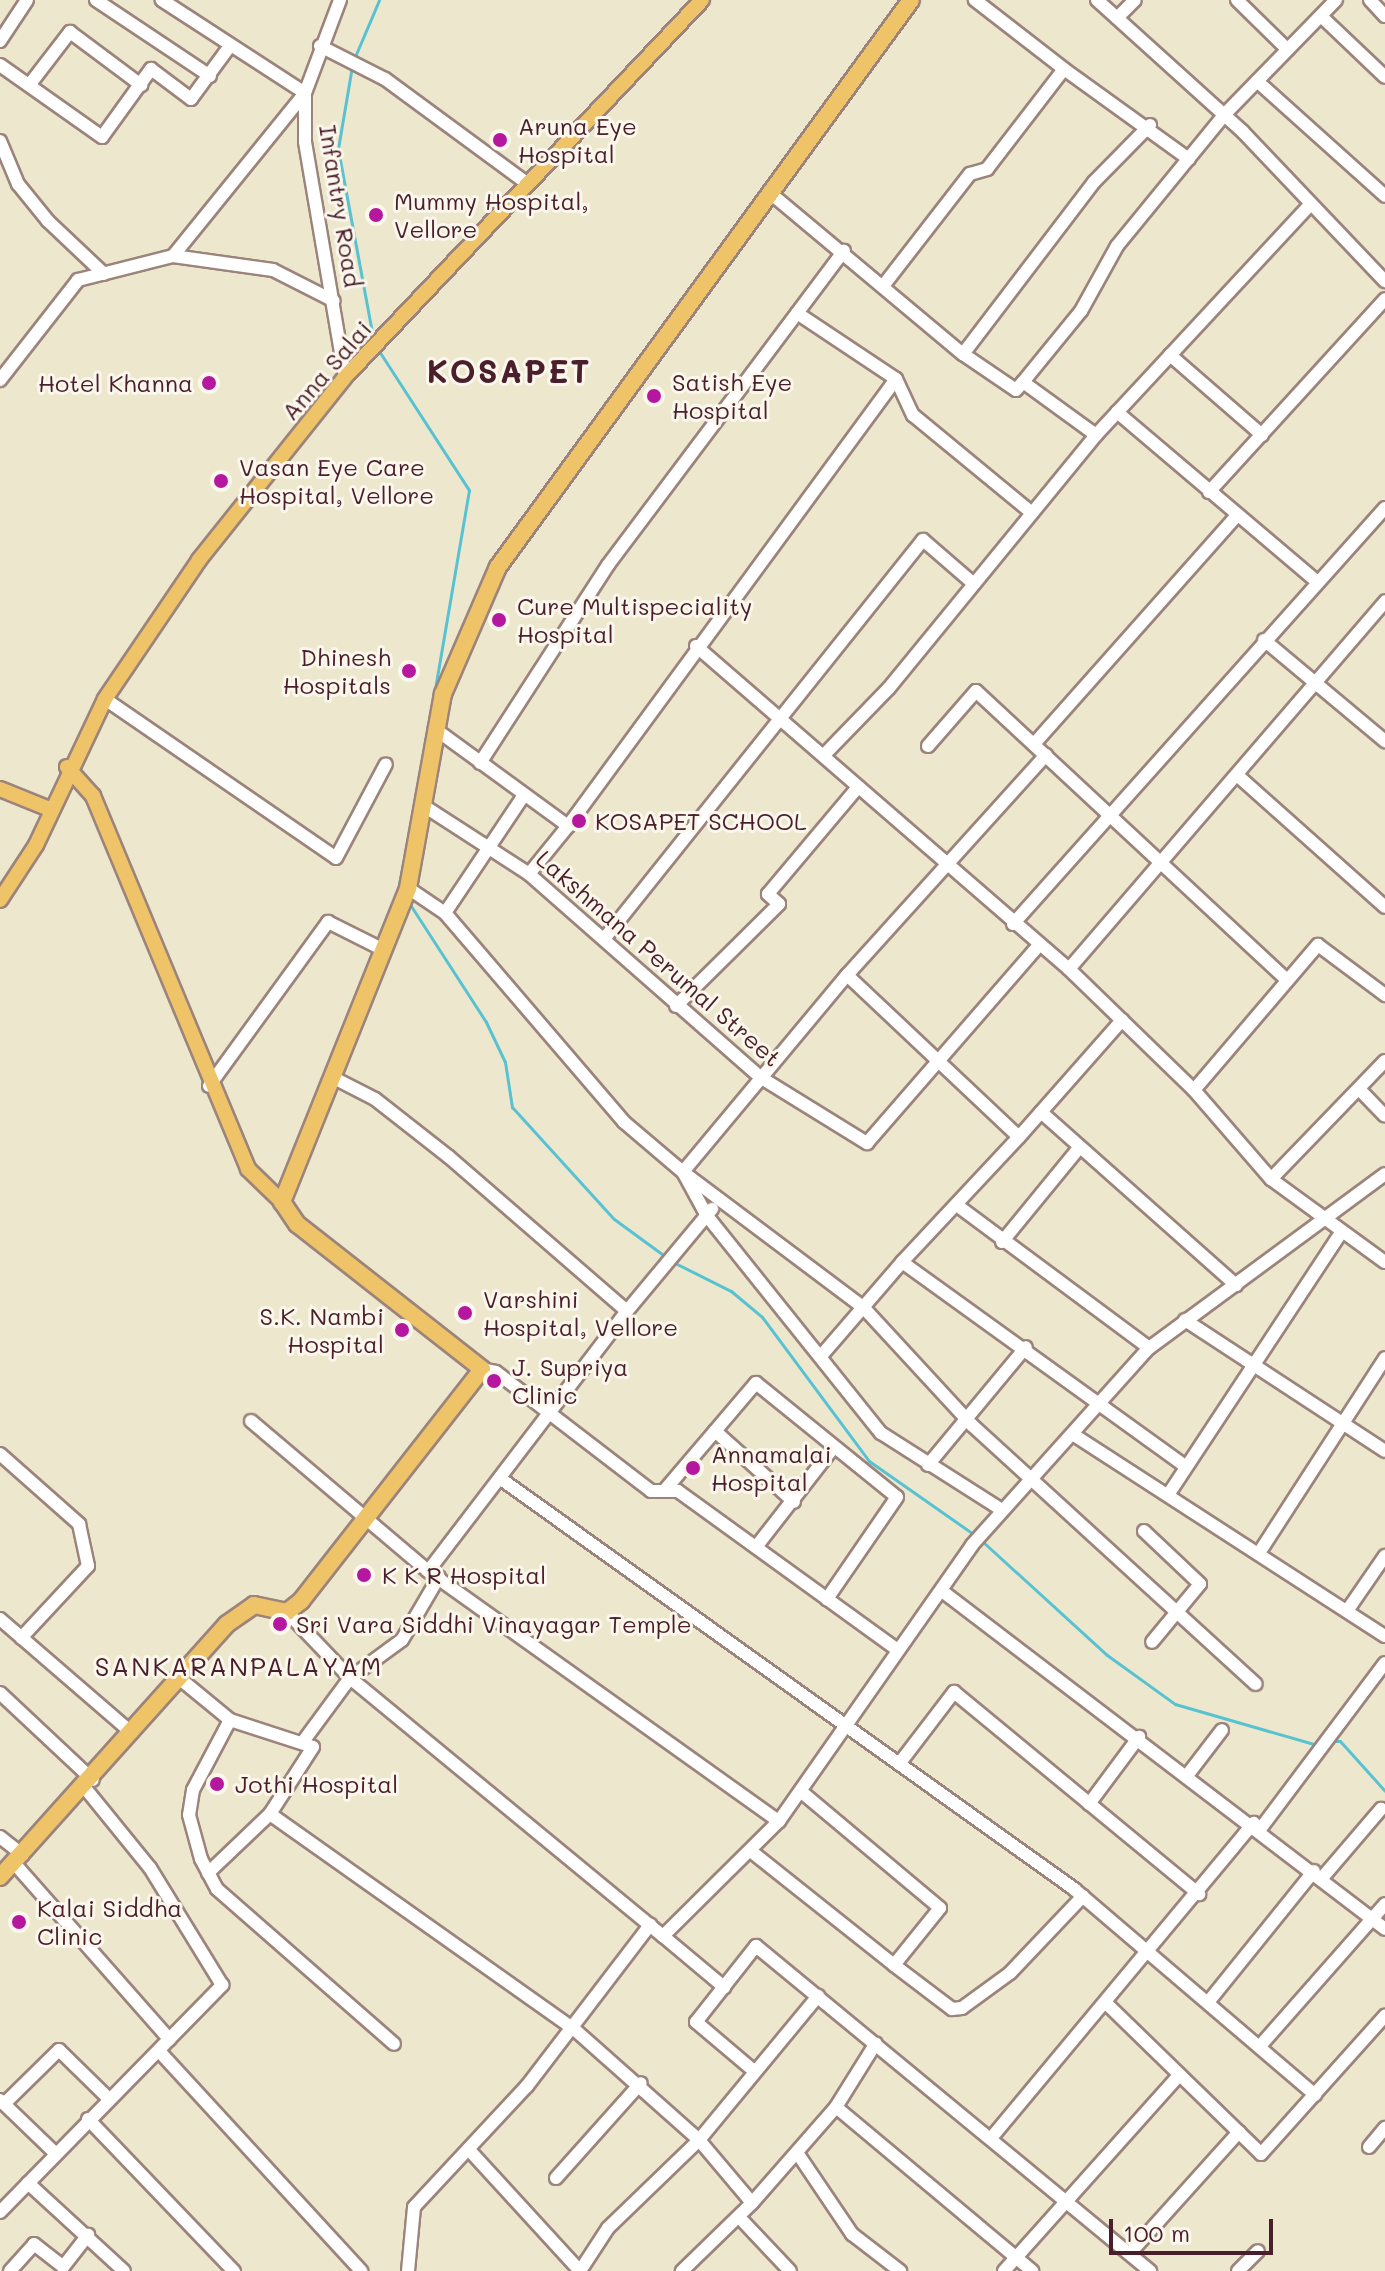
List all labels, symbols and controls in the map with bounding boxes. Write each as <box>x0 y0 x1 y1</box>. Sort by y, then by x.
place label: Aruna Eye Hospital <box>518 112 637 168</box>
street label: Infantry Road <box>314 123 368 289</box>
marker: Aruna Eye Hospital <box>489 129 511 151</box>
place label: Mummy Hospital, Vellore <box>394 187 589 243</box>
marker: Mummy Hospital, Vellore <box>365 204 387 226</box>
street label: Anna Salai <box>275 314 377 426</box>
district label: KOSAPET <box>427 351 591 389</box>
place label: Satish Eye Hospital <box>672 368 792 424</box>
place label: Hotel Khanna <box>38 369 193 397</box>
marker: Hotel Khanna <box>200 374 218 392</box>
marker: Satish Eye Hospital <box>643 385 665 407</box>
place label: Vasan Eye Care Hospital, Vellore <box>239 453 434 509</box>
marker: Vasan Eye Care Hospital, Vellore <box>210 470 232 492</box>
place label: Cure Multispeciality Hospital <box>517 592 752 648</box>
marker: Cure Multispeciality Hospital <box>488 609 510 631</box>
place label: Dhinesh Hospitals <box>283 643 391 699</box>
marker: Dhinesh Hospitals <box>398 660 420 682</box>
place label: KOSAPET SCHOOL <box>595 807 807 835</box>
marker: KOSAPET SCHOOL <box>570 812 588 830</box>
street label: Lakshmana Perumal Street <box>531 844 787 1072</box>
place label: Varshini Hospital, Vellore <box>483 1285 678 1341</box>
place label: S.K. Nambi Hospital <box>260 1302 384 1358</box>
marker: Varshini Hospital, Vellore <box>454 1302 476 1324</box>
marker: S.K. Nambi Hospital <box>391 1319 413 1341</box>
place label: J. Supriya Clinic <box>512 1353 628 1409</box>
marker: J. Supriya Clinic <box>483 1370 505 1392</box>
place label: Annamalai Hospital <box>711 1440 832 1496</box>
marker: Annamalai Hospital <box>682 1457 704 1479</box>
place label: K K R Hospital <box>382 1561 546 1589</box>
marker: K K R Hospital <box>353 1564 375 1586</box>
place label: Sri Vara Siddhi Vinayagar Temple <box>296 1610 692 1638</box>
marker: Sri Vara Siddhi Vinayagar Temple <box>271 1615 289 1633</box>
district label: SANKARANPALAYAM <box>95 1651 383 1683</box>
place label: Jothi Hospital <box>235 1770 398 1798</box>
marker: Jothi Hospital <box>206 1773 228 1795</box>
place label: Kalai Siddha Clinic <box>37 1894 182 1950</box>
marker: Kalai Siddha Clinic <box>8 1911 30 1933</box>
scale bar <box>1113 2203 1277 2253</box>
text: 100 m <box>1123 2217 1190 2248</box>

